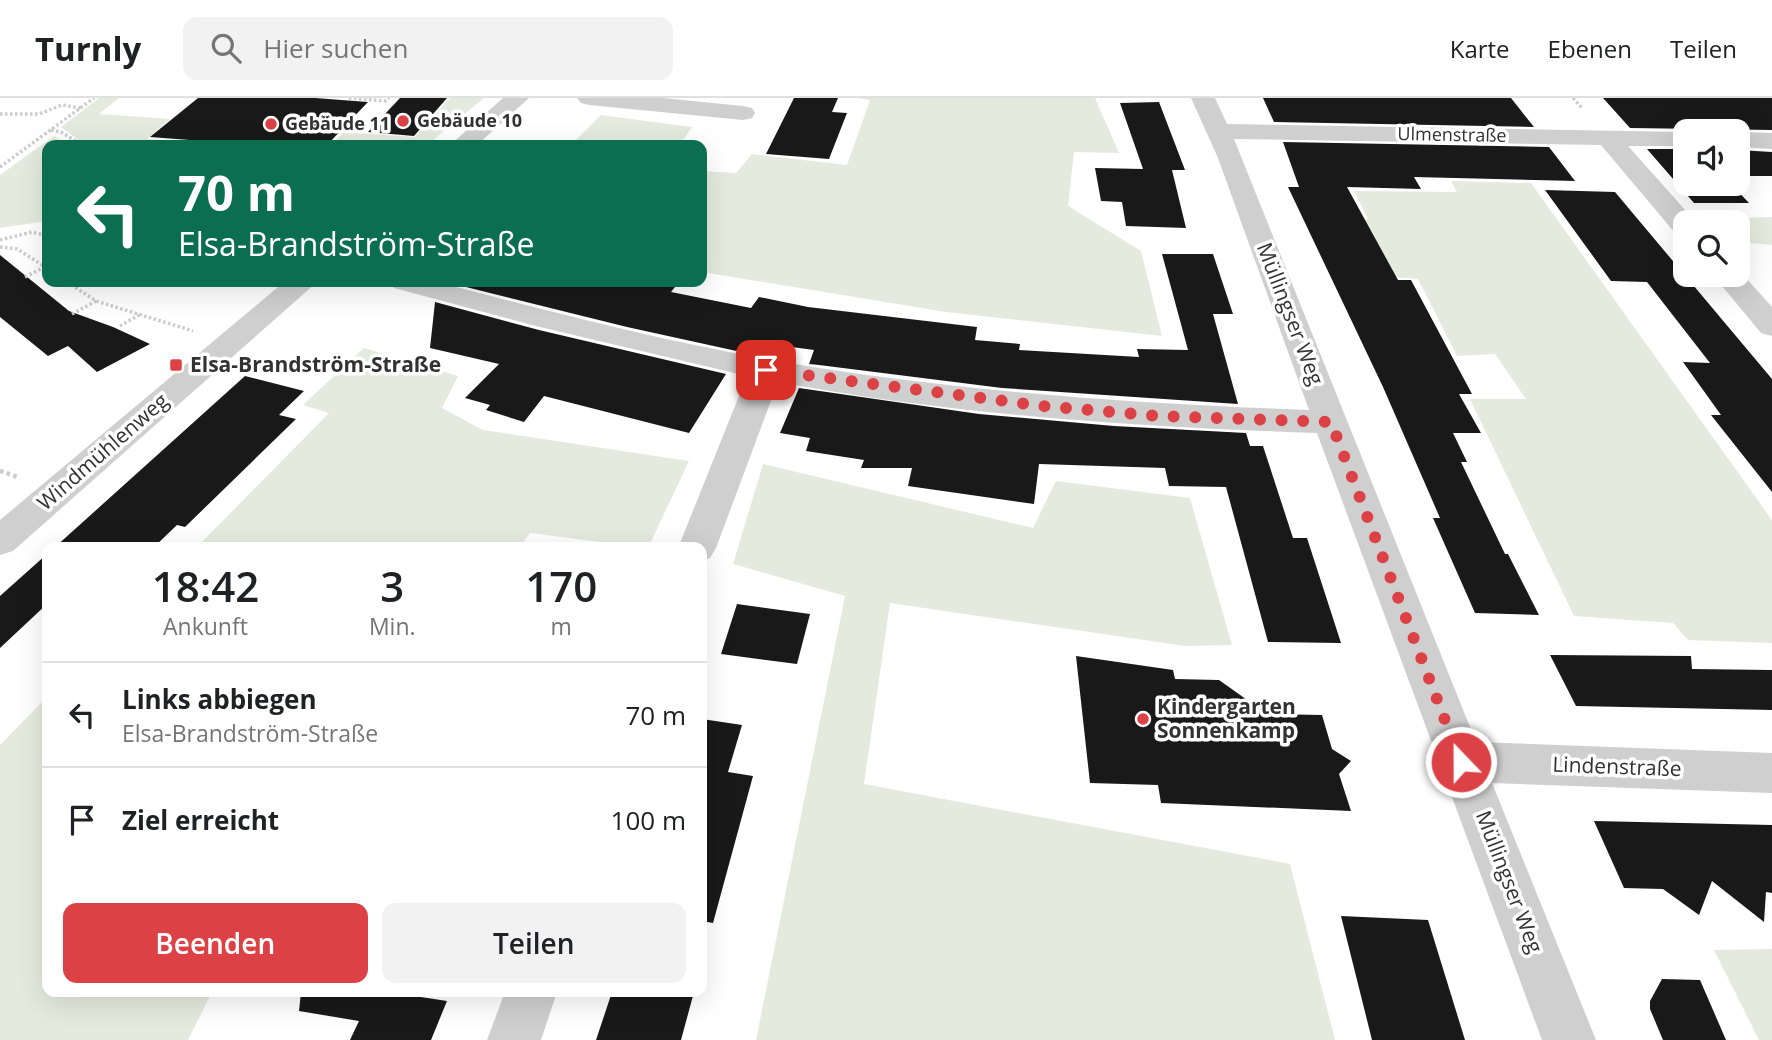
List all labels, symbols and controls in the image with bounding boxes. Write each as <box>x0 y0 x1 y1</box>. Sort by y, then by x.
search box <box>183 17 673 80</box>
text: Turnly <box>35 26 141 71</box>
icon: search <box>207 29 245 67</box>
text: Hier suchen <box>263 30 408 66</box>
text: Karte <box>1450 32 1510 65</box>
text: Ebenen <box>1548 32 1632 65</box>
text: Teilen <box>1670 32 1737 65</box>
place label: Gebäude 10 <box>417 108 522 132</box>
place label: Gebäude 11 <box>285 111 390 135</box>
marker: Gebäude 10 <box>395 113 411 129</box>
marker: Gebäude 11 <box>263 116 279 132</box>
map controls <box>1673 119 1750 287</box>
button: sound <box>1673 119 1750 196</box>
street label: Ulmenstraße <box>1397 121 1507 147</box>
text: 70 m <box>178 159 295 225</box>
icon: left <box>63 168 154 259</box>
button: search <box>1673 210 1750 287</box>
text: Elsa-Brandström-Straße <box>178 222 535 265</box>
street label: Müllingser Weg <box>1251 238 1331 389</box>
pin <box>736 340 796 400</box>
place label: Elsa-Brandström-Straße <box>190 350 441 378</box>
icon: arrive <box>747 351 785 389</box>
marker: Elsa-Brandström-Straße <box>168 357 184 373</box>
street label: Windmühlenweg <box>31 387 174 516</box>
text: 18:42 <box>152 557 259 614</box>
text: 3 <box>380 557 404 614</box>
text: 170 <box>525 557 597 614</box>
text: Ankunft <box>163 610 248 642</box>
text: Min. <box>369 610 416 642</box>
text: m <box>551 610 572 642</box>
text: Links abbiegen <box>122 681 317 717</box>
place label: Kindergarten Sonnenkamp <box>1157 692 1296 744</box>
icon: left <box>63 696 101 734</box>
text: 70 m <box>625 697 686 733</box>
marker: Kindergarten Sonnenkamp <box>1135 711 1151 727</box>
text: Elsa-Brandström-Straße <box>122 717 378 749</box>
position arrow <box>1424 725 1498 799</box>
street label: Lindenstraße <box>1552 750 1682 782</box>
icon: arrive <box>63 801 101 839</box>
text: Ziel erreicht <box>122 802 279 838</box>
text: 100 m <box>611 802 686 838</box>
street label: Müllingser Weg <box>1470 806 1550 957</box>
button: Beenden <box>63 903 368 983</box>
button: Teilen <box>382 903 686 983</box>

